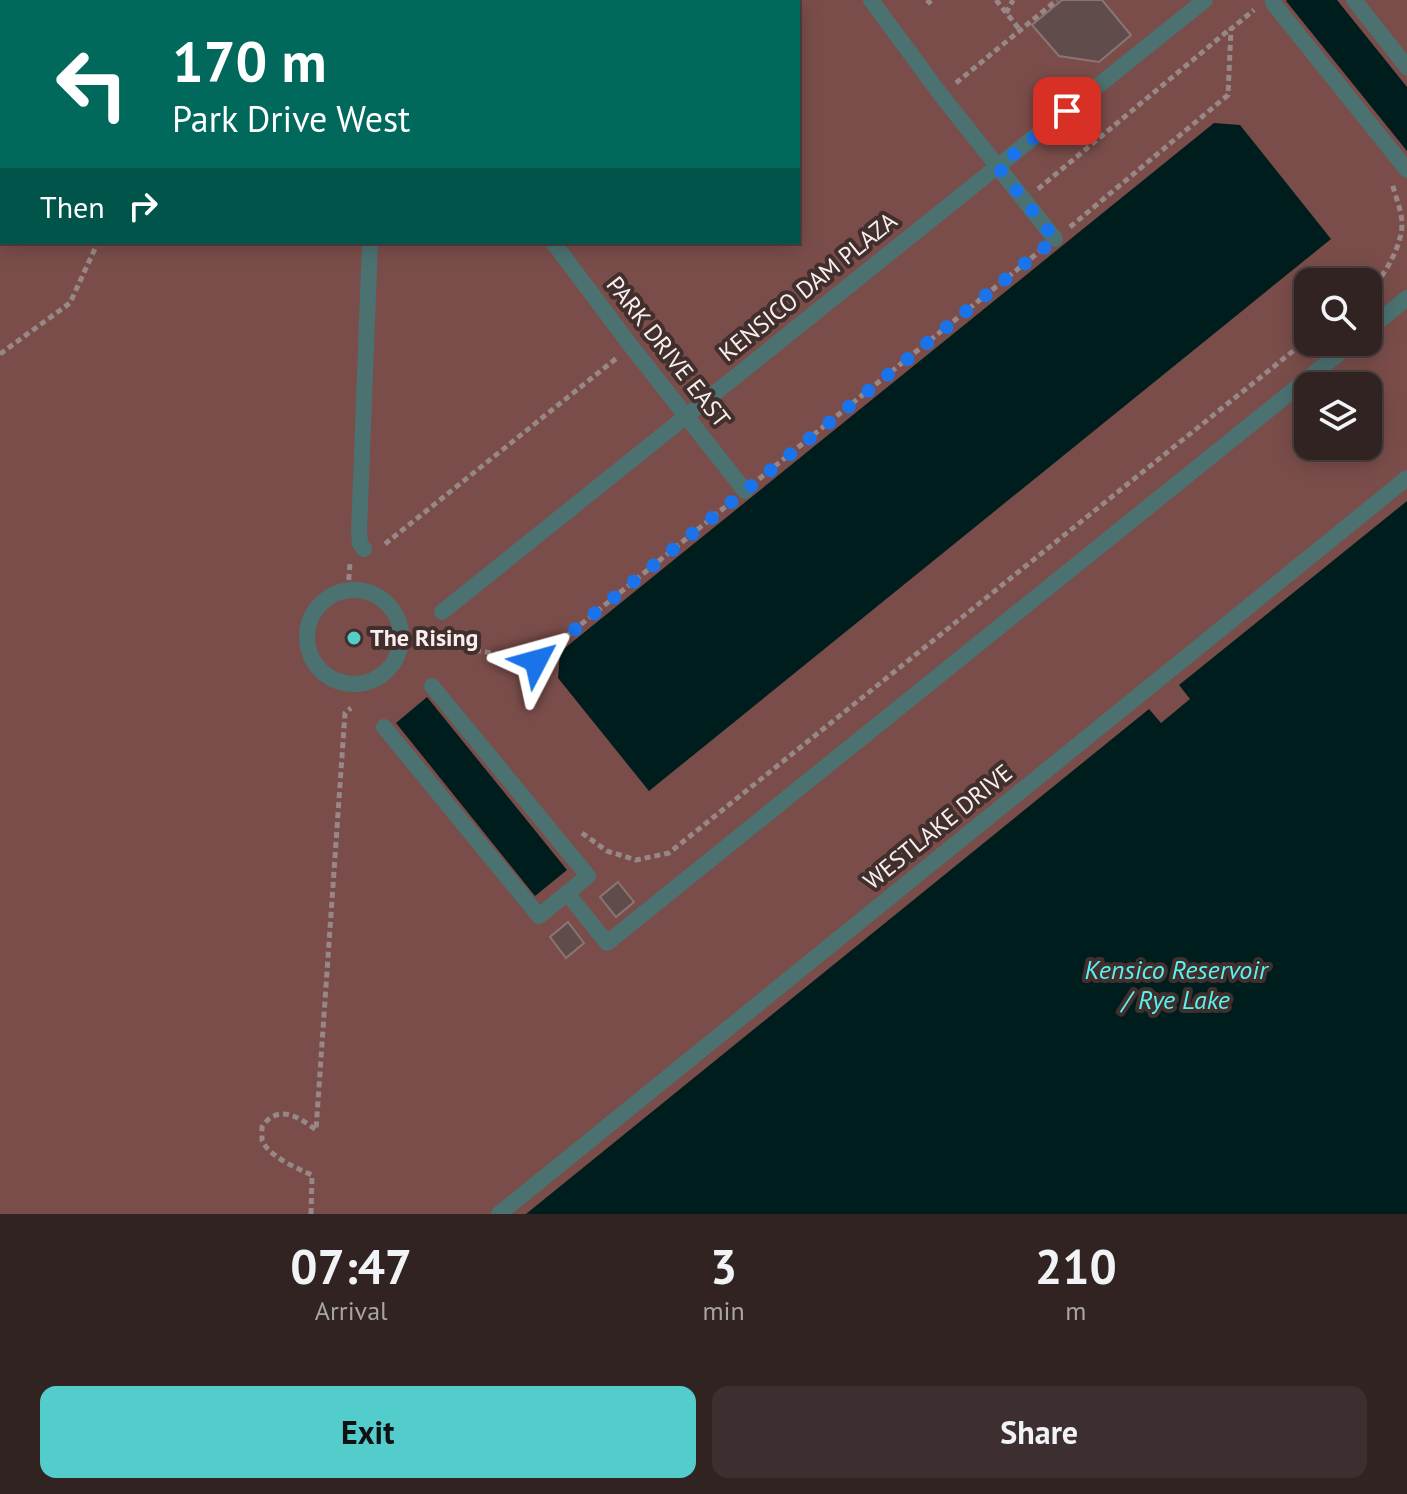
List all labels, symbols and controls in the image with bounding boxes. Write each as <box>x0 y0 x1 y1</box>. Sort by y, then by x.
text: 170 m <box>172 25 327 97</box>
icon: left <box>40 32 144 136</box>
pin <box>1033 77 1101 145</box>
icon: arrive <box>1045 89 1089 133</box>
text: Park Drive West <box>172 95 410 142</box>
icon: right <box>121 184 165 228</box>
text: Then <box>40 187 105 226</box>
street label: KENSICO DAM PLAZA <box>712 205 903 368</box>
map controls <box>1294 268 1382 460</box>
button: search <box>1294 268 1382 356</box>
street label: PARK DRIVE EAST <box>600 270 737 433</box>
button: layers <box>1294 372 1382 460</box>
position arrow <box>494 619 578 703</box>
place label: The Rising <box>370 622 478 653</box>
marker: The Rising <box>345 629 363 647</box>
street label: WESTLAKE DRIVE <box>857 757 1018 896</box>
water label: Kensico Reservoir / Rye Lake <box>1085 953 1269 1016</box>
text: 07:47 <box>290 1235 412 1297</box>
text: 3 <box>710 1235 737 1297</box>
text: 210 <box>1035 1235 1117 1297</box>
text: Arrival <box>315 1294 388 1327</box>
text: min <box>702 1294 745 1327</box>
text: m <box>1065 1294 1086 1327</box>
button: Exit <box>40 1386 696 1478</box>
button: Share <box>712 1386 1367 1478</box>

